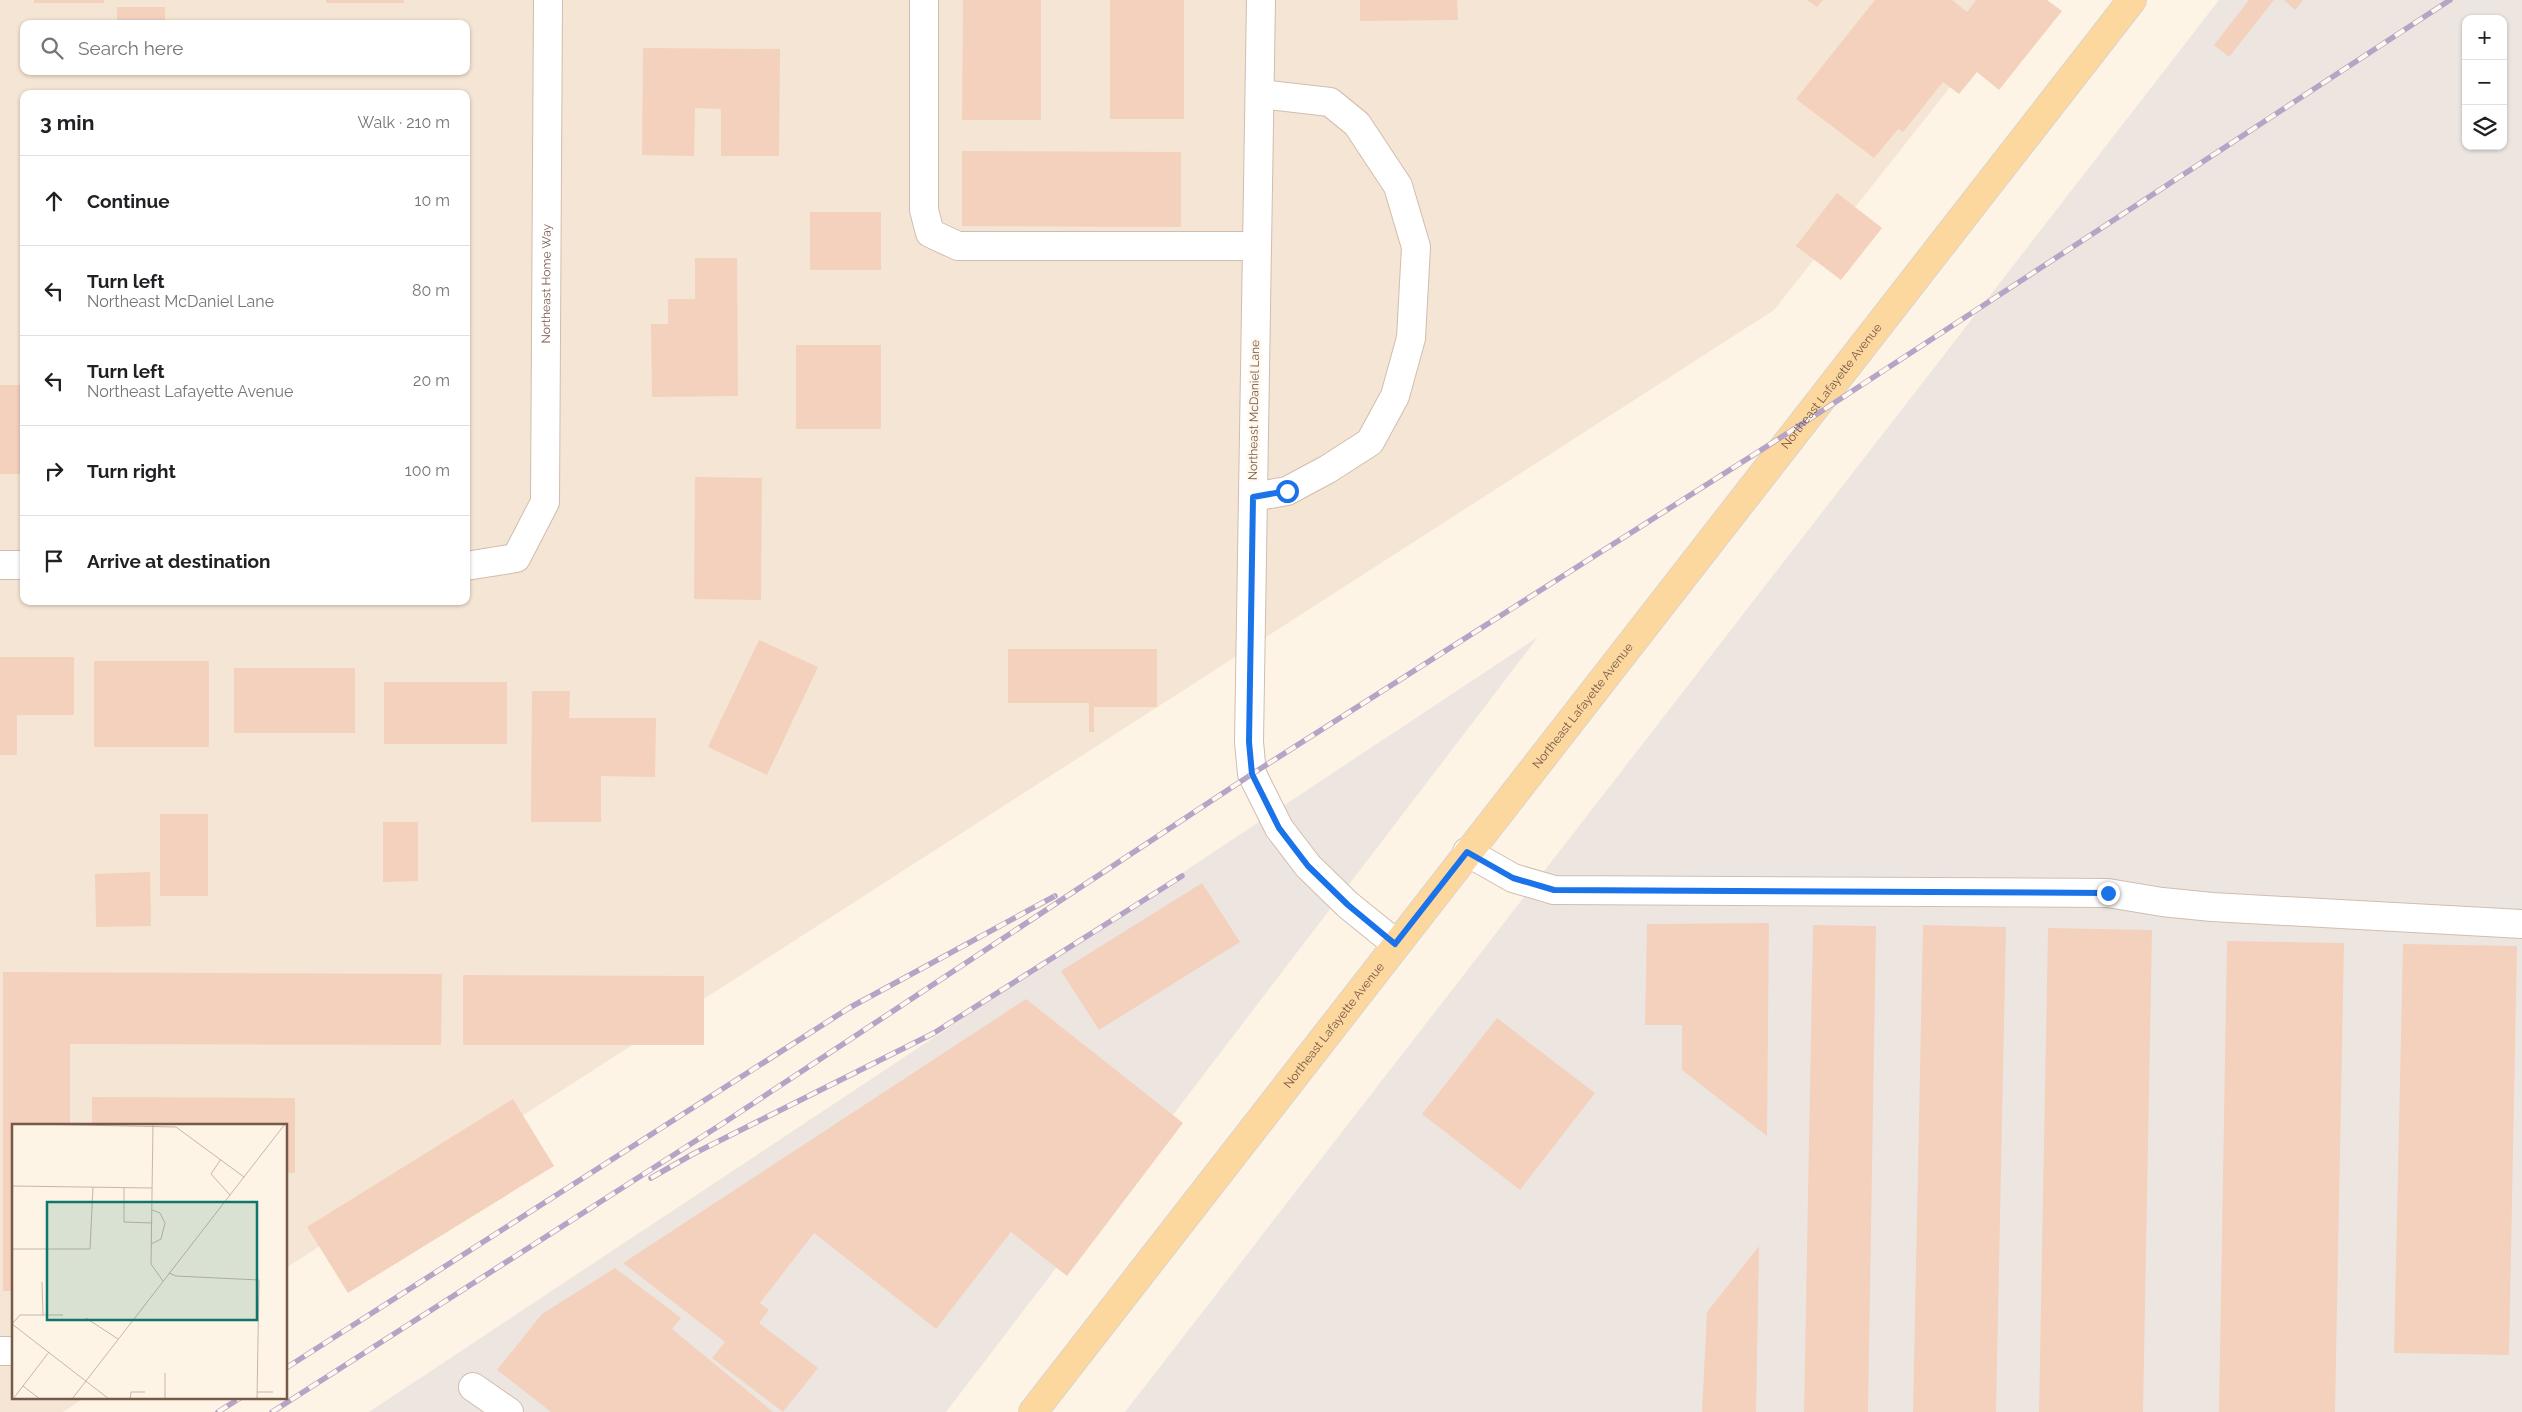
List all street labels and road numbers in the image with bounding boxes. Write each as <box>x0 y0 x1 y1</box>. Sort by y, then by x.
street label: Northeast Home Way <box>539 223 554 343</box>
street label: Northeast Lafayette Avenue <box>1778 321 1885 452</box>
street label: Northeast McDaniel Lane <box>1246 340 1262 480</box>
street label: Northeast Lafayette Avenue <box>1530 640 1636 771</box>
street label: Northeast Lafayette Avenue <box>1281 960 1387 1091</box>

